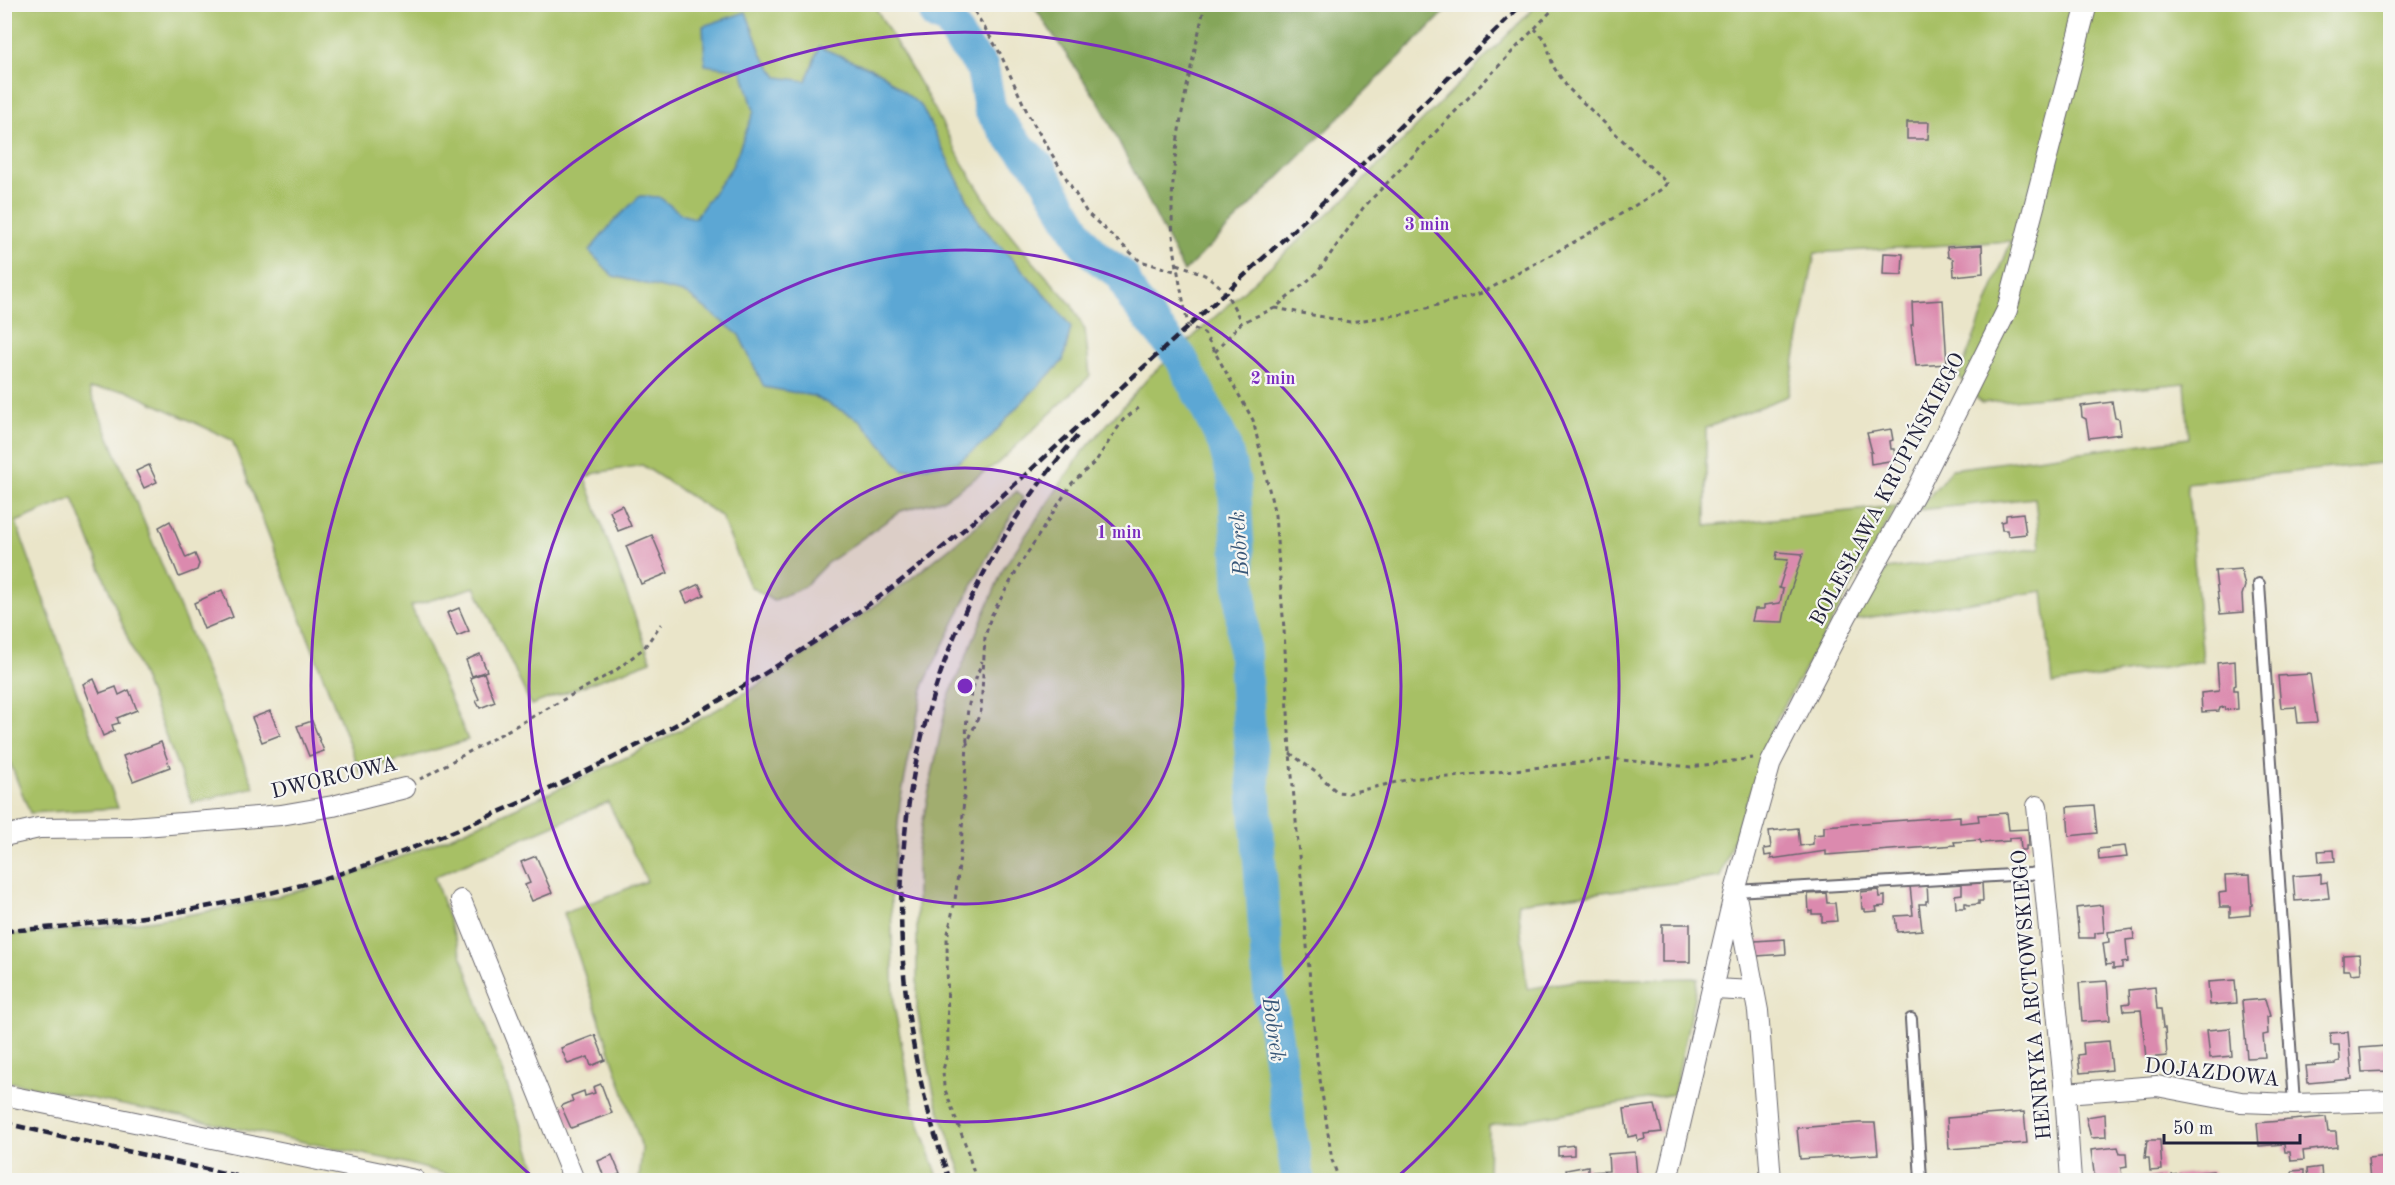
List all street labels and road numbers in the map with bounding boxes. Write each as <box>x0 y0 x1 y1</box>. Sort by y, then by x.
street label: BOLESŁAWA KRUPIŃSKIEGO <box>1803 347 1969 630</box>
street label: DWORCOWA <box>269 754 399 803</box>
street label: HENRYKA ARCTOWSKIEGO <box>2009 849 2056 1141</box>
street label: DOJAZDOWA <box>2143 1056 2280 1091</box>

